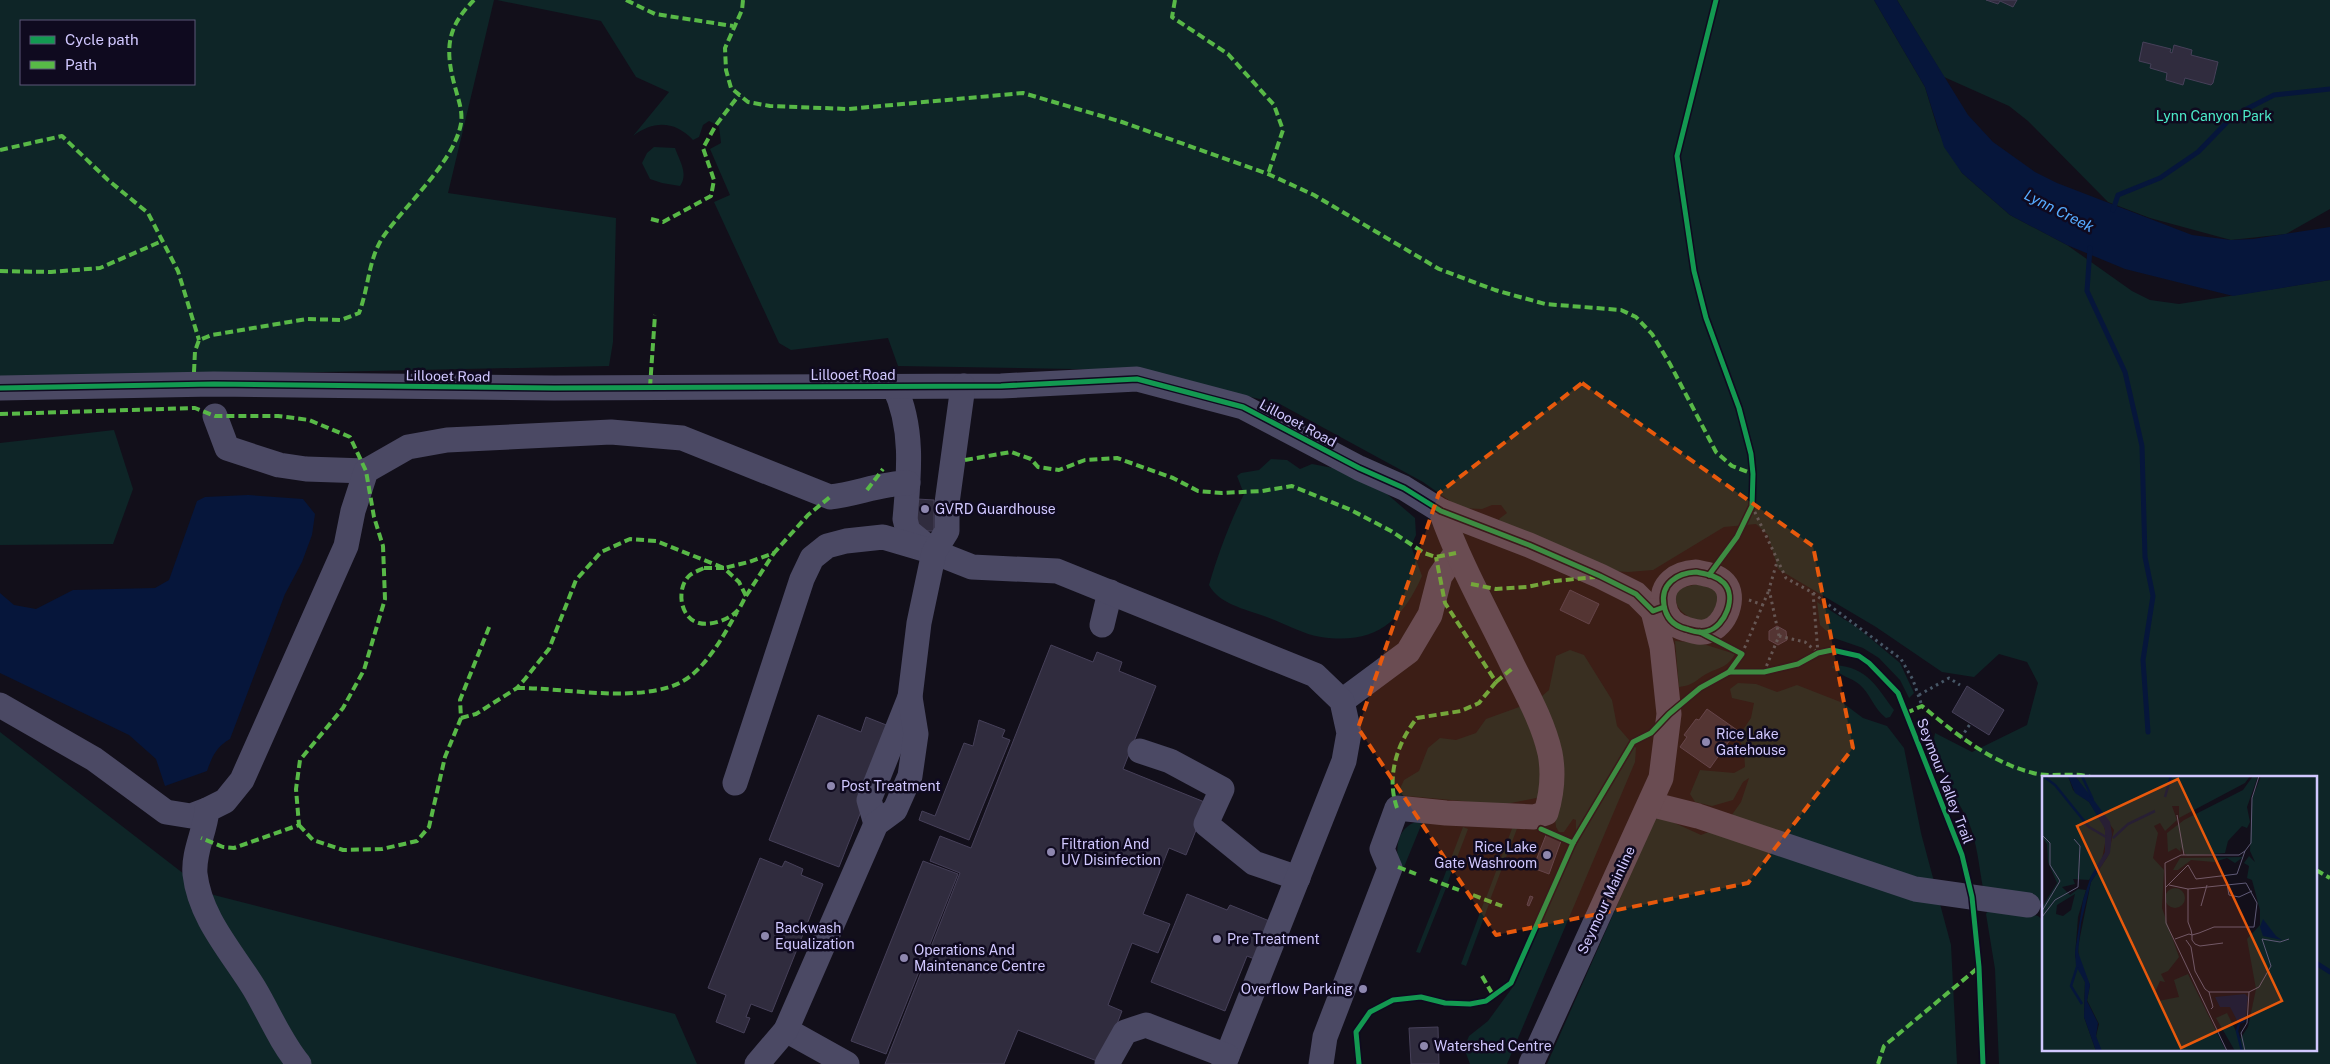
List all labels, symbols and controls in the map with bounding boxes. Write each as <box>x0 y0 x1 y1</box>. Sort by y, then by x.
legend <box>20 20 195 85</box>
text: Cycle path <box>65 31 139 48</box>
text: Path <box>65 56 97 73</box>
park label: Lynn Canyon Park <box>2156 108 2272 124</box>
water label: Lynn Creek <box>2022 186 2098 236</box>
street label: Lillooet Road <box>405 367 491 385</box>
street label: Lillooet Road <box>810 367 896 383</box>
street label: Lillooet Road <box>1257 396 1339 450</box>
place label: GVRD Guardhouse <box>935 501 1056 517</box>
marker: GVRD Guardhouse <box>919 503 931 515</box>
street label: Seymour Valley Trail <box>1914 716 1976 846</box>
place label: Rice Lake Gatehouse <box>1716 726 1786 758</box>
marker: Rice Lake Gatehouse <box>1700 736 1712 748</box>
inset map <box>2042 776 2318 1052</box>
place label: Post Treatment <box>841 778 941 794</box>
marker: Post Treatment <box>825 780 837 792</box>
place label: Filtration And UV Disinfection <box>1061 836 1161 868</box>
place label: Rice Lake Gate Washroom <box>1434 839 1537 871</box>
street label: Seymour Mainline <box>1574 843 1638 957</box>
marker: Filtration And UV Disinfection <box>1045 846 1057 858</box>
marker: Rice Lake Gate Washroom <box>1541 849 1553 861</box>
place label: Backwash Equalization <box>775 920 855 952</box>
marker: Backwash Equalization <box>759 930 771 942</box>
place label: Pre Treatment <box>1227 931 1320 947</box>
marker: Pre Treatment <box>1211 933 1223 945</box>
place label: Operations And Maintenance Centre <box>914 942 1045 974</box>
marker: Operations And Maintenance Centre <box>898 952 910 964</box>
place label: Overflow Parking <box>1241 981 1353 997</box>
marker: Overflow Parking <box>1357 983 1369 995</box>
place label: Watershed Centre <box>1434 1038 1552 1054</box>
marker: Watershed Centre <box>1418 1040 1430 1052</box>

